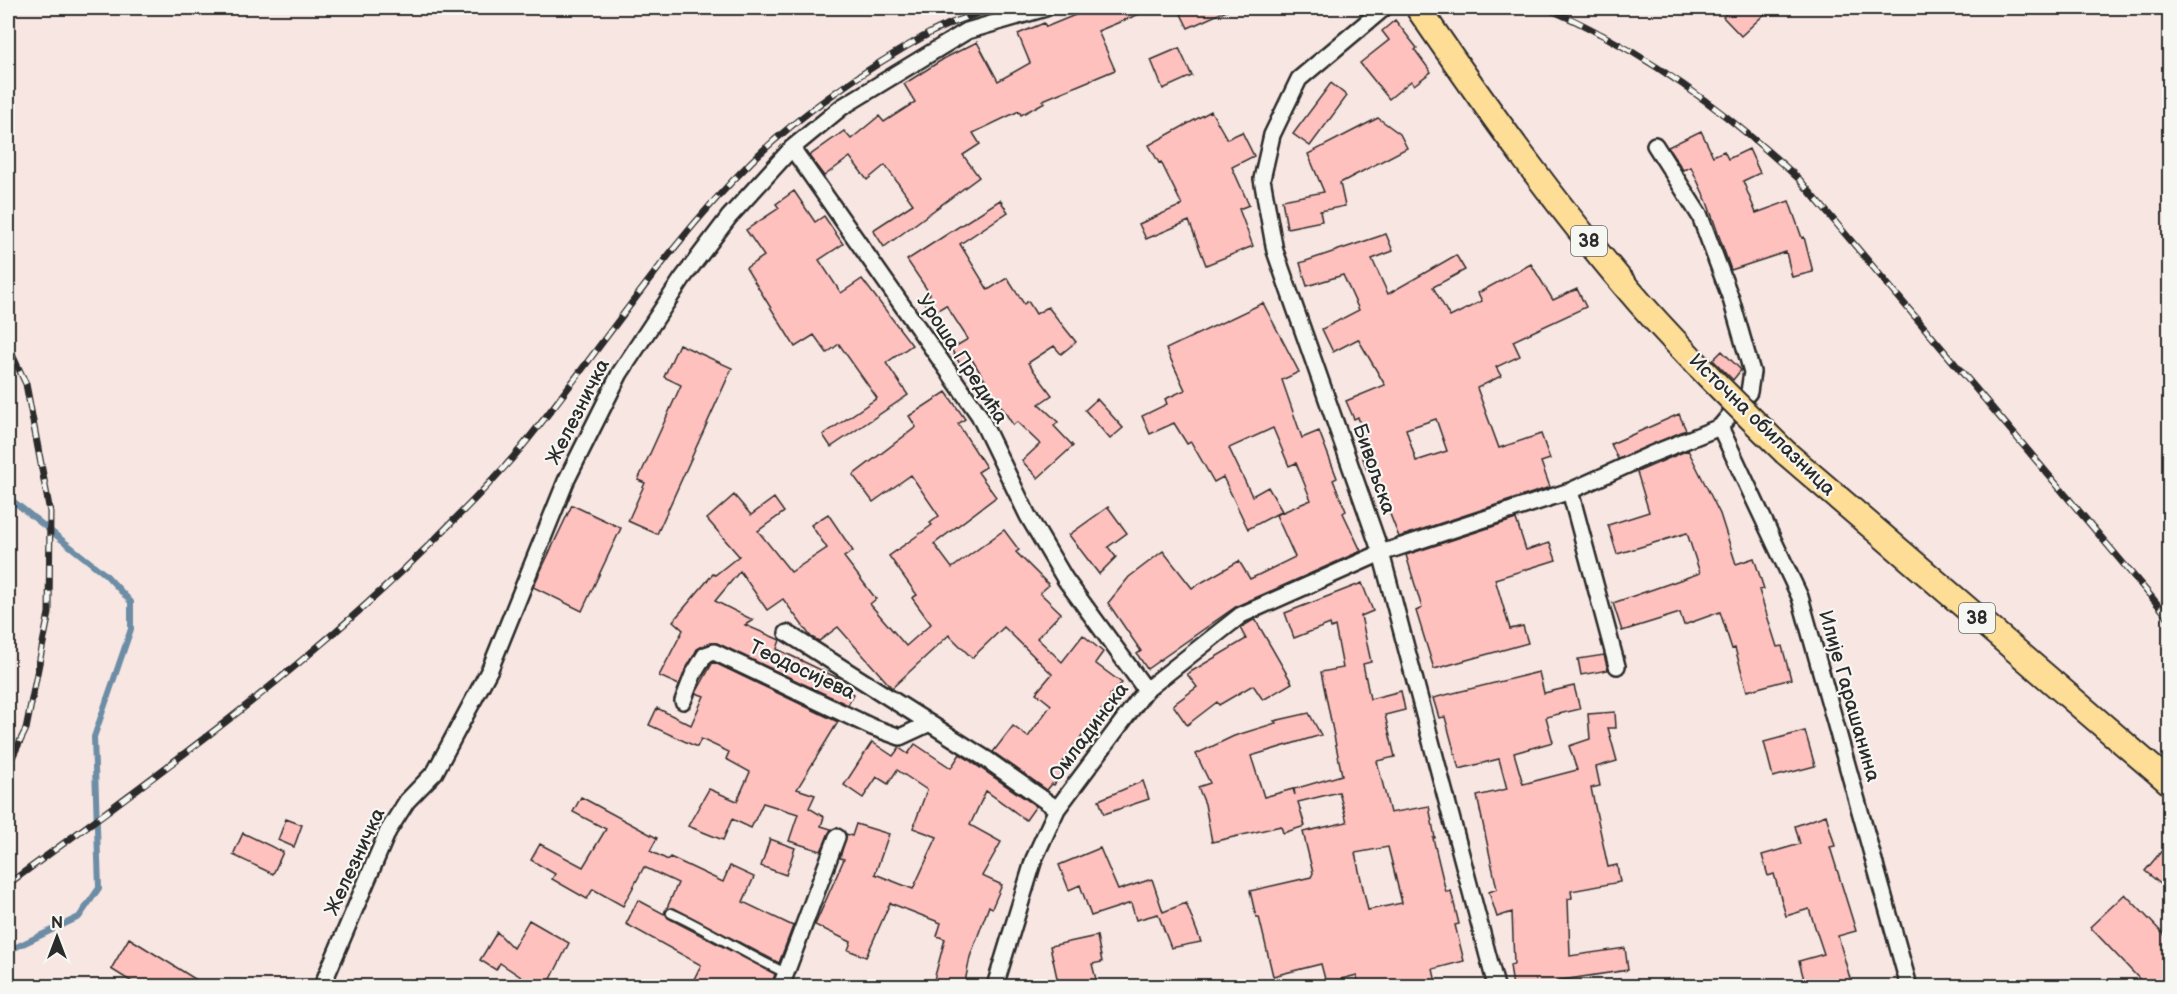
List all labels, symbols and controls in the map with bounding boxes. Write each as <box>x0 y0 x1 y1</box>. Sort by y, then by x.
road number: 38 <box>1571 226 1607 256</box>
street label: Уроша Предића <box>911 290 1013 429</box>
street label: Источна обилазница <box>1684 349 1840 501</box>
street label: Железничка <box>541 355 615 469</box>
street label: Бивољска <box>1347 421 1401 518</box>
road number: 38 <box>1959 603 1995 633</box>
street label: Илије Гарашанина <box>1813 607 1885 785</box>
street label: Теодосијева <box>745 635 859 705</box>
street label: Омладинска <box>1044 678 1134 786</box>
street label: Железничка <box>320 804 390 920</box>
north arrow <box>27 907 87 967</box>
text: N <box>51 914 63 933</box>

